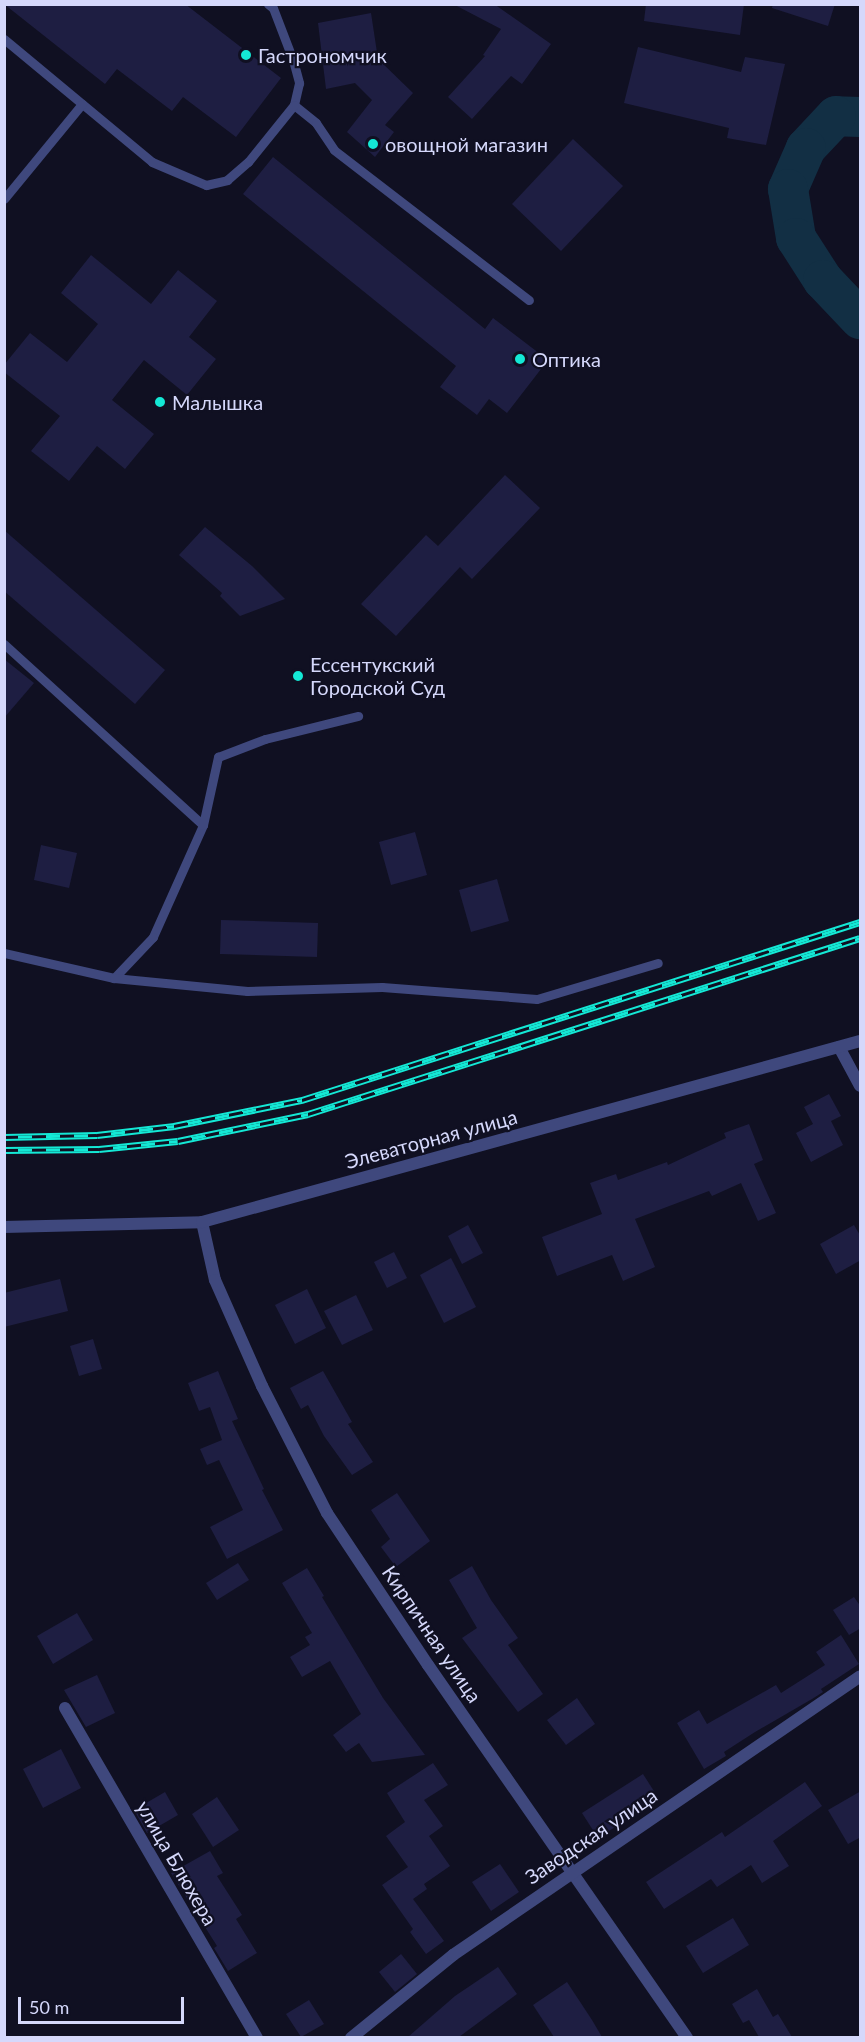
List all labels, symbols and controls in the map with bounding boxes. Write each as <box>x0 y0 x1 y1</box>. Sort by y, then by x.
place label: Гастрономчик <box>258 43 387 67</box>
marker: Гастрономчик <box>239 48 253 62</box>
place label: овощной магазин <box>385 132 548 156</box>
marker: овощной магазин <box>366 137 380 151</box>
place label: Оптика <box>532 347 601 371</box>
marker: Оптика <box>513 352 527 366</box>
place label: Малышка <box>172 390 263 414</box>
marker: Малышка <box>153 395 167 409</box>
place label: Ессентукский Городской Суд <box>310 652 445 699</box>
marker: Ессентукский Городской Суд <box>291 669 305 683</box>
street label: Элеваторная улица <box>342 1104 520 1174</box>
street label: Кирпичная улица <box>377 1561 487 1707</box>
street label: Заводская улица <box>521 1783 661 1889</box>
street label: улица Блюхера <box>132 1796 222 1930</box>
scale bar <box>21 1985 188 2023</box>
text: 50 m <box>29 1996 69 2018</box>

